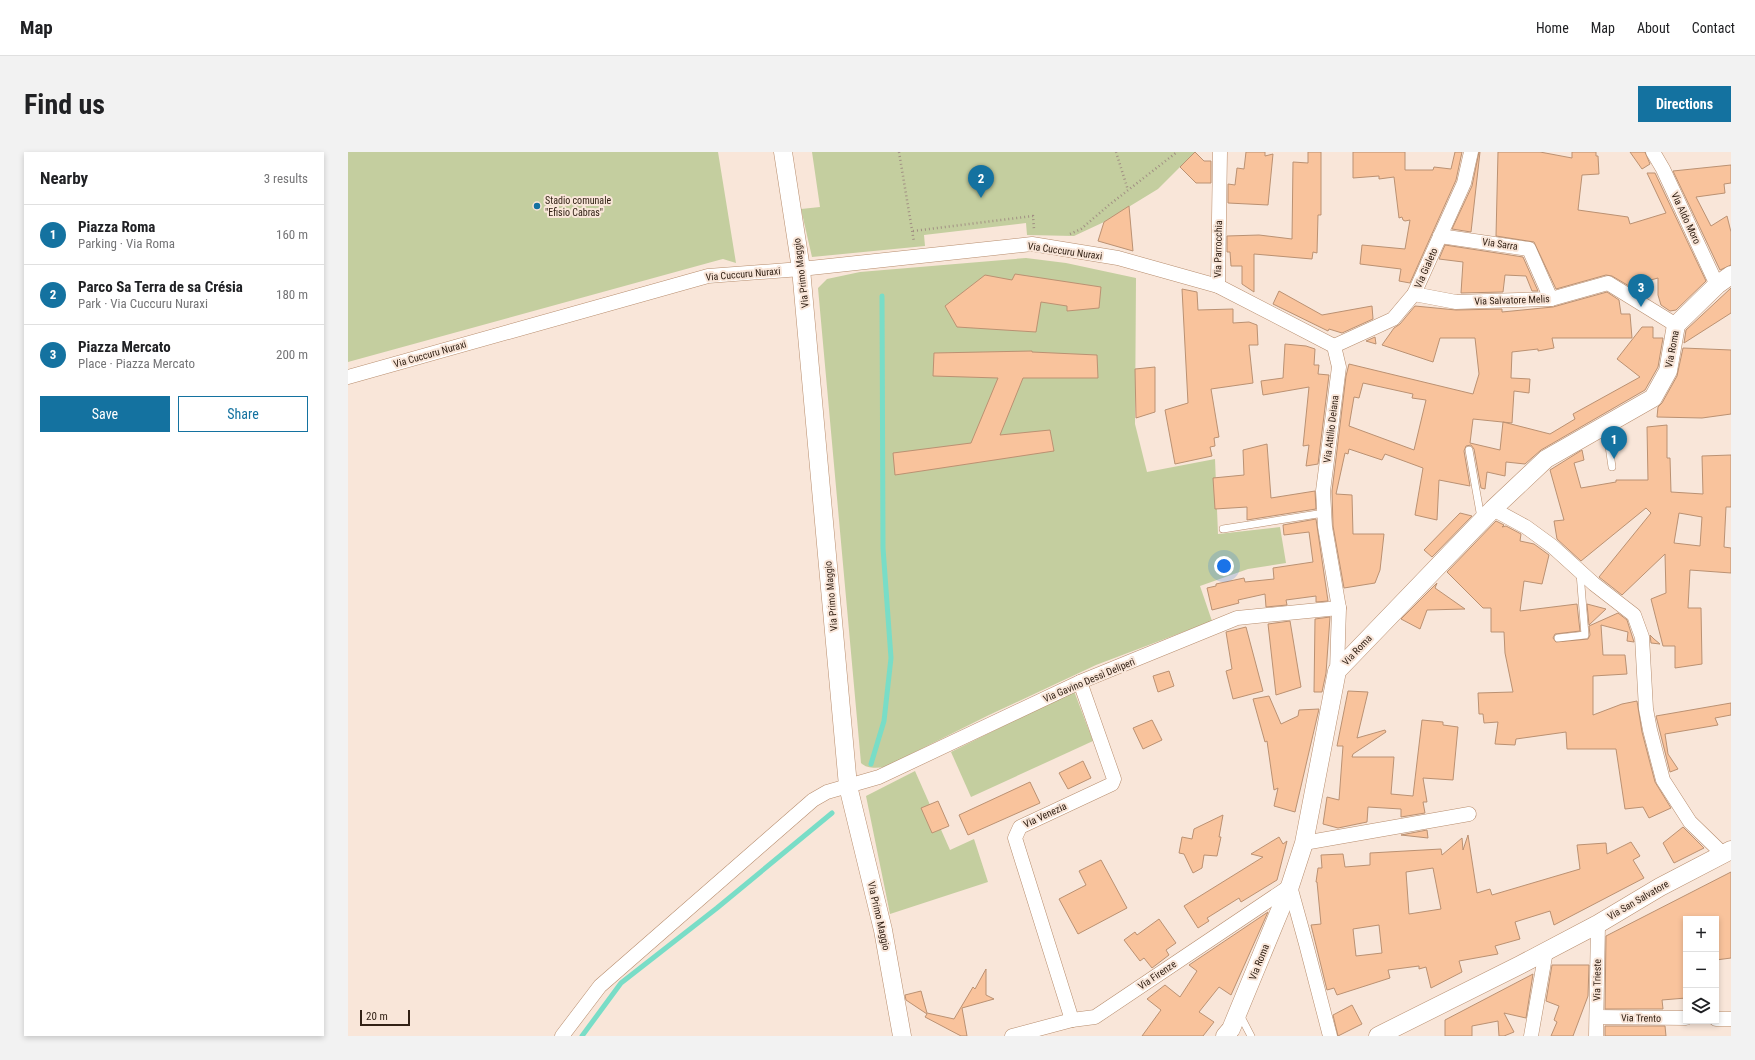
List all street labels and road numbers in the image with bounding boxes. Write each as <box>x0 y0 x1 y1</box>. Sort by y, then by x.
street label: Via Aldo Moro <box>1669 190 1703 246</box>
street label: Via Parrocchia <box>1212 220 1224 278</box>
street label: Via Sarra <box>1482 236 1519 252</box>
street label: Via Primo Maggio <box>791 237 811 309</box>
street label: Via Cuccuru Nuraxi <box>1027 240 1103 262</box>
street label: Via Gialeto <box>1412 246 1440 290</box>
street label: Via Cuccuru Nuraxi <box>705 265 781 283</box>
street label: Via Salvatore Melis <box>1474 293 1550 307</box>
street label: Via Roma <box>1663 329 1681 369</box>
street label: Via Cuccuru Nuraxi <box>392 338 468 370</box>
street label: Via Attilio Deiana <box>1321 394 1341 463</box>
street label: Via Primo Maggio <box>822 561 840 631</box>
street label: Via Roma <box>1340 632 1374 667</box>
street label: Via Gavino Dessì Deliperi <box>1042 656 1136 704</box>
street label: Via Venezia <box>1022 800 1068 830</box>
street label: Via San Salvatore <box>1605 878 1671 922</box>
street label: Via Primo Maggio <box>866 881 892 951</box>
street label: Via Roma <box>1247 942 1271 982</box>
street label: Via Firenze <box>1136 958 1178 992</box>
street label: Via Trieste <box>1591 959 1603 1001</box>
street label: Via Trento <box>1621 1012 1661 1024</box>

